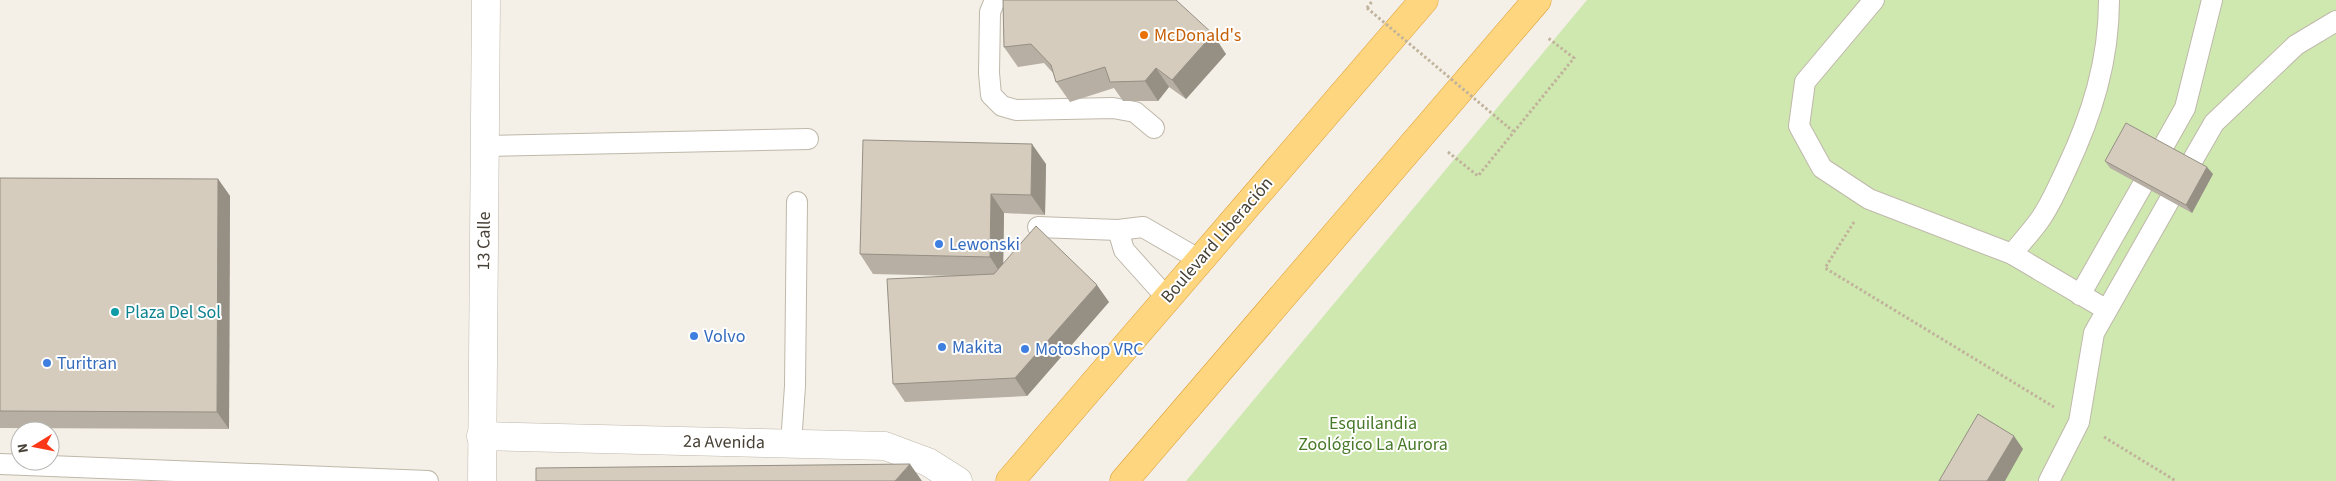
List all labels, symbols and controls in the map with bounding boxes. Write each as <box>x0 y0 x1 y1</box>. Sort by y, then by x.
place label: McDonald's <box>1154 23 1241 48</box>
marker: McDonald's <box>1138 29 1150 41</box>
street label: Boulevard Liberación <box>1155 172 1279 308</box>
street label: 13 Calle <box>471 211 497 271</box>
place label: Lewonski <box>949 232 1020 257</box>
marker: Lewonski <box>933 238 945 250</box>
place label: Plaza Del Sol <box>125 300 221 325</box>
marker: Plaza Del Sol <box>109 306 121 318</box>
place label: Volvo <box>704 324 745 349</box>
marker: Volvo <box>688 330 700 342</box>
place label: Makita <box>952 335 1002 360</box>
place label: Motoshop VRC <box>1035 337 1144 362</box>
marker: Makita <box>936 341 948 353</box>
marker: Motoshop VRC <box>1019 343 1031 355</box>
place label: Turitran <box>57 351 117 376</box>
marker: Turitran <box>41 357 53 369</box>
park label: Esquilandia Zoológico La Aurora <box>1298 411 1448 457</box>
north arrow <box>10 421 60 471</box>
street label: 2a Avenida <box>683 429 765 455</box>
text: N <box>13 442 34 454</box>

